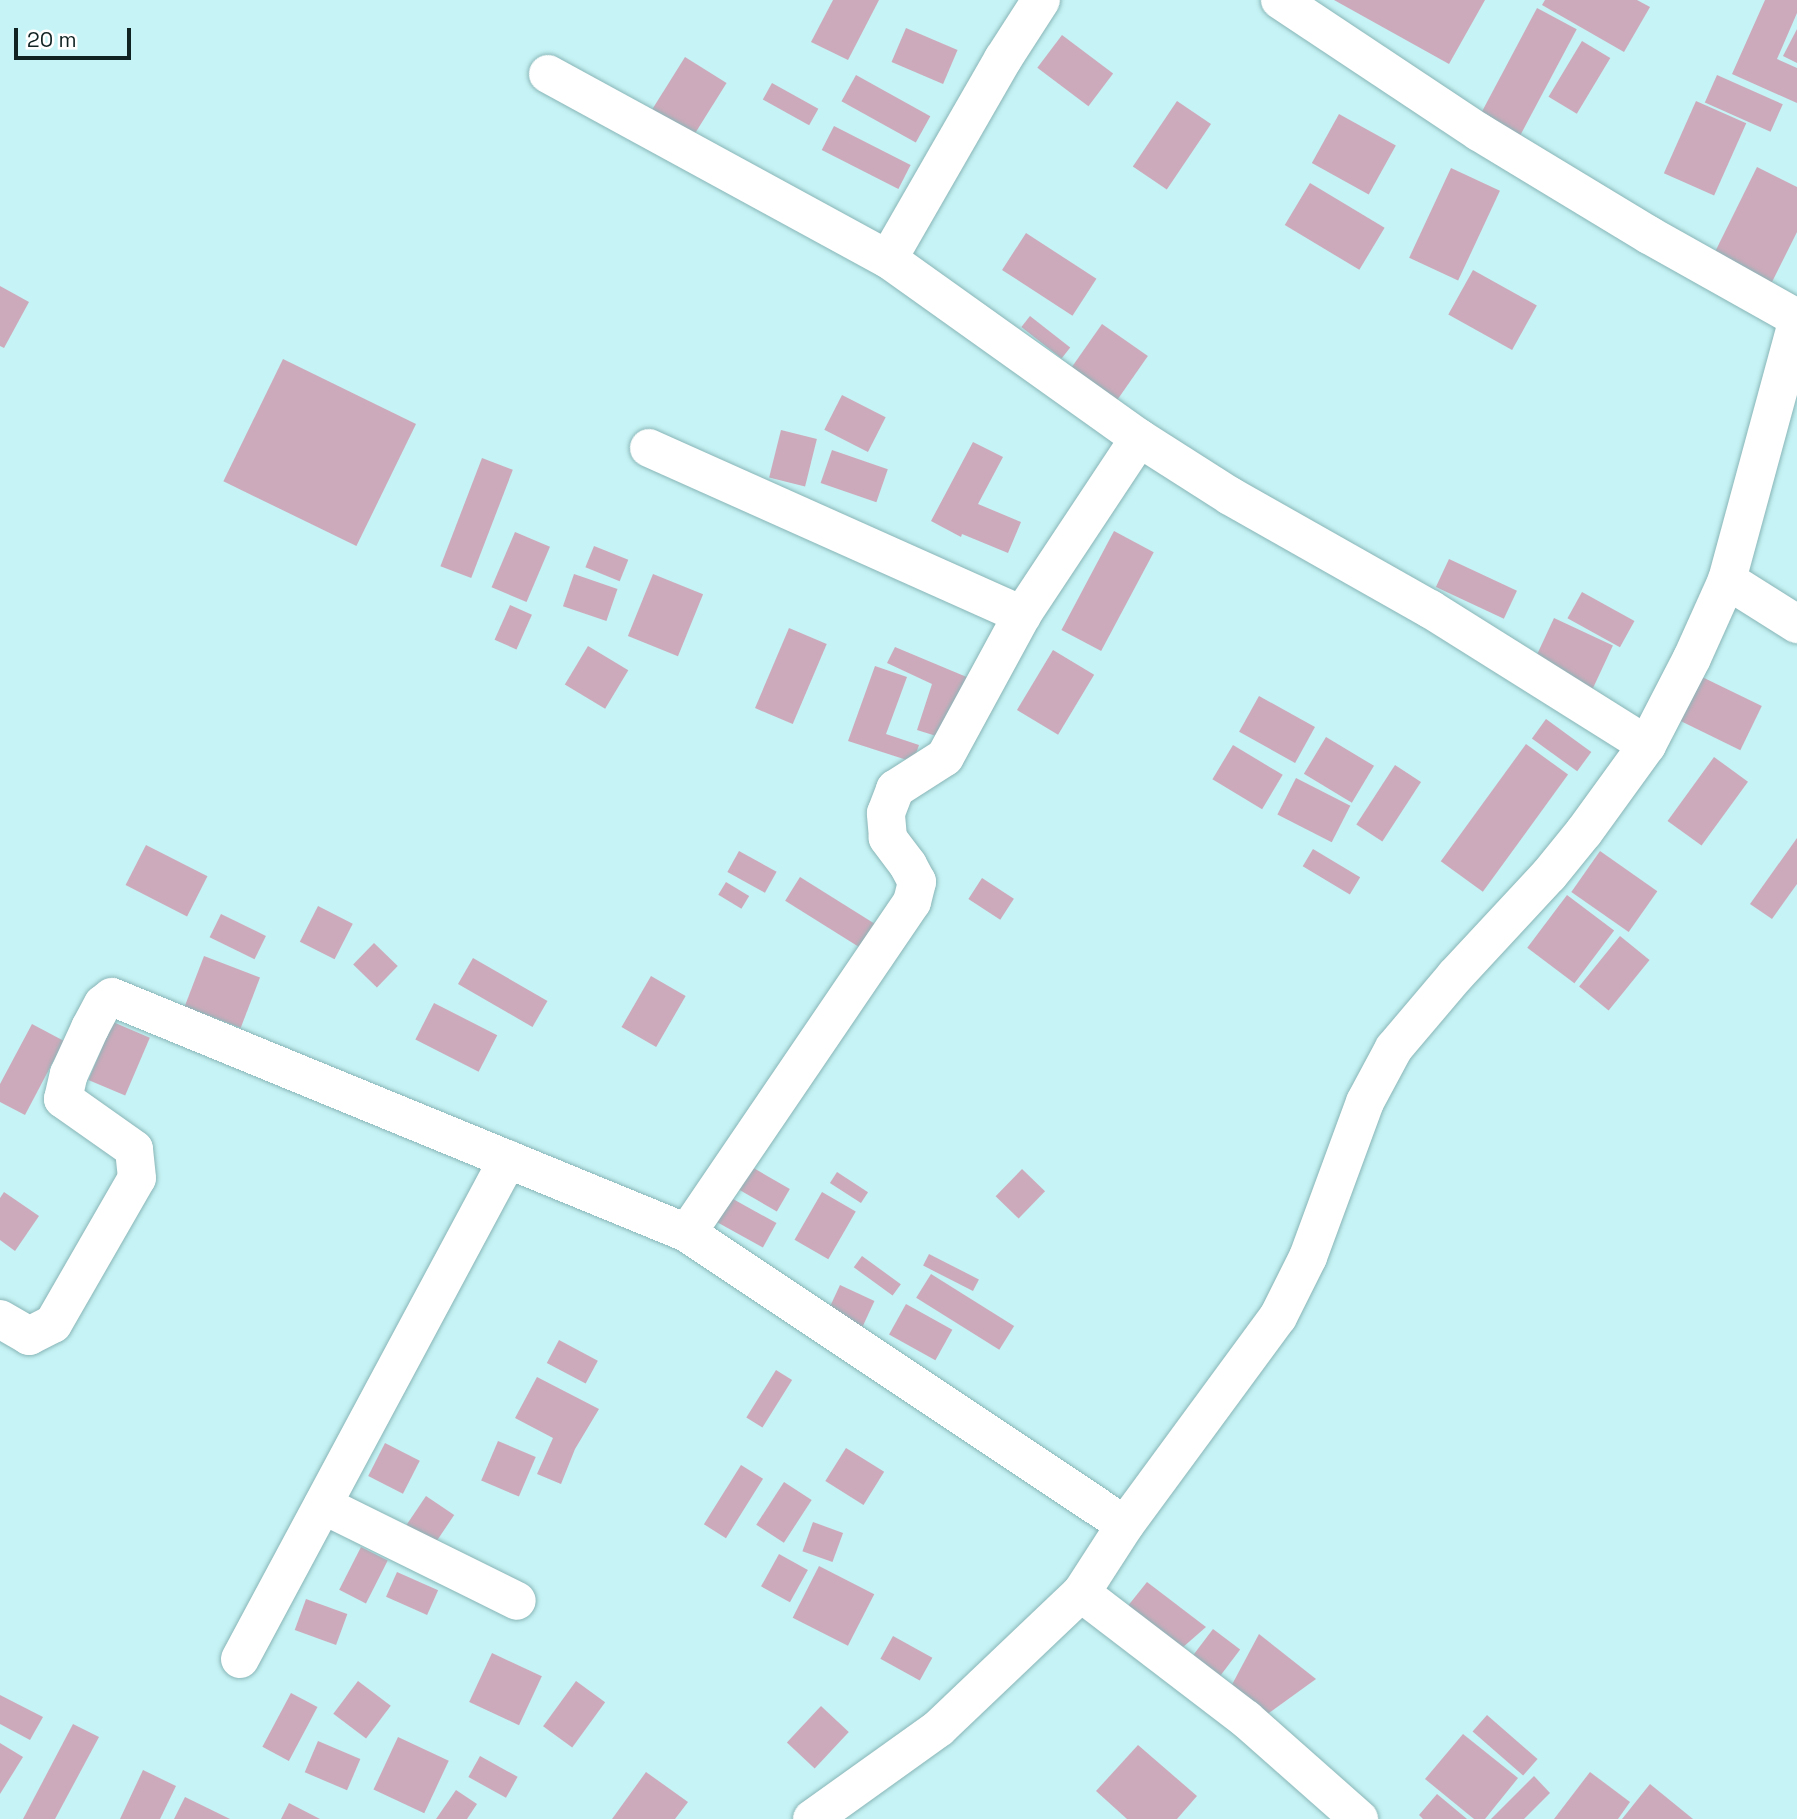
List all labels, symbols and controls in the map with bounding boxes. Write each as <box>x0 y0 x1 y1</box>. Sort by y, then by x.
scale bar <box>18 14 135 58</box>
text: 20 m <box>27 26 77 53</box>

